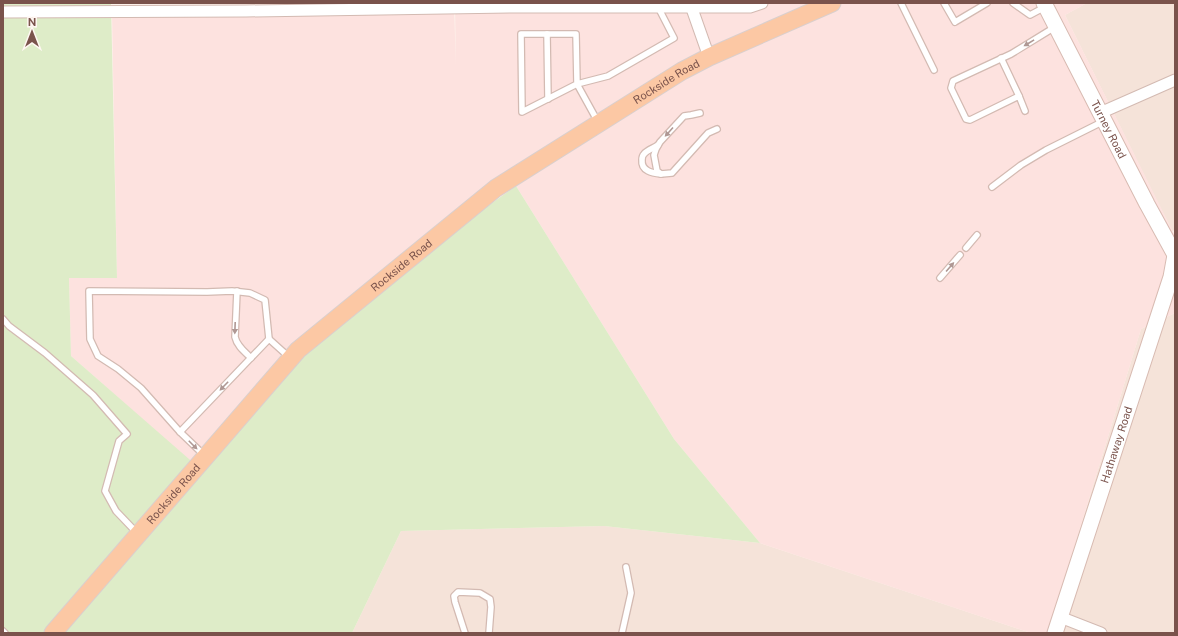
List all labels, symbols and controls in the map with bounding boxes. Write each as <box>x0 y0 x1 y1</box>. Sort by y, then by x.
north arrow <box>12 12 52 52</box>
text: N <box>28 16 36 28</box>
one-way arrow <box>1024 39 1034 47</box>
street label: Rockside Road <box>631 57 701 106</box>
street label: Turney Road <box>1089 98 1129 161</box>
one-way arrow <box>664 127 674 137</box>
street label: Rockside Road <box>369 237 434 294</box>
one-way arrow <box>945 261 954 272</box>
one-way arrow <box>232 322 238 335</box>
one-way arrow <box>220 381 229 391</box>
street label: Hathaway Road <box>1098 405 1134 485</box>
one-way arrow <box>188 440 198 449</box>
street label: Rockside Road <box>144 462 203 526</box>

